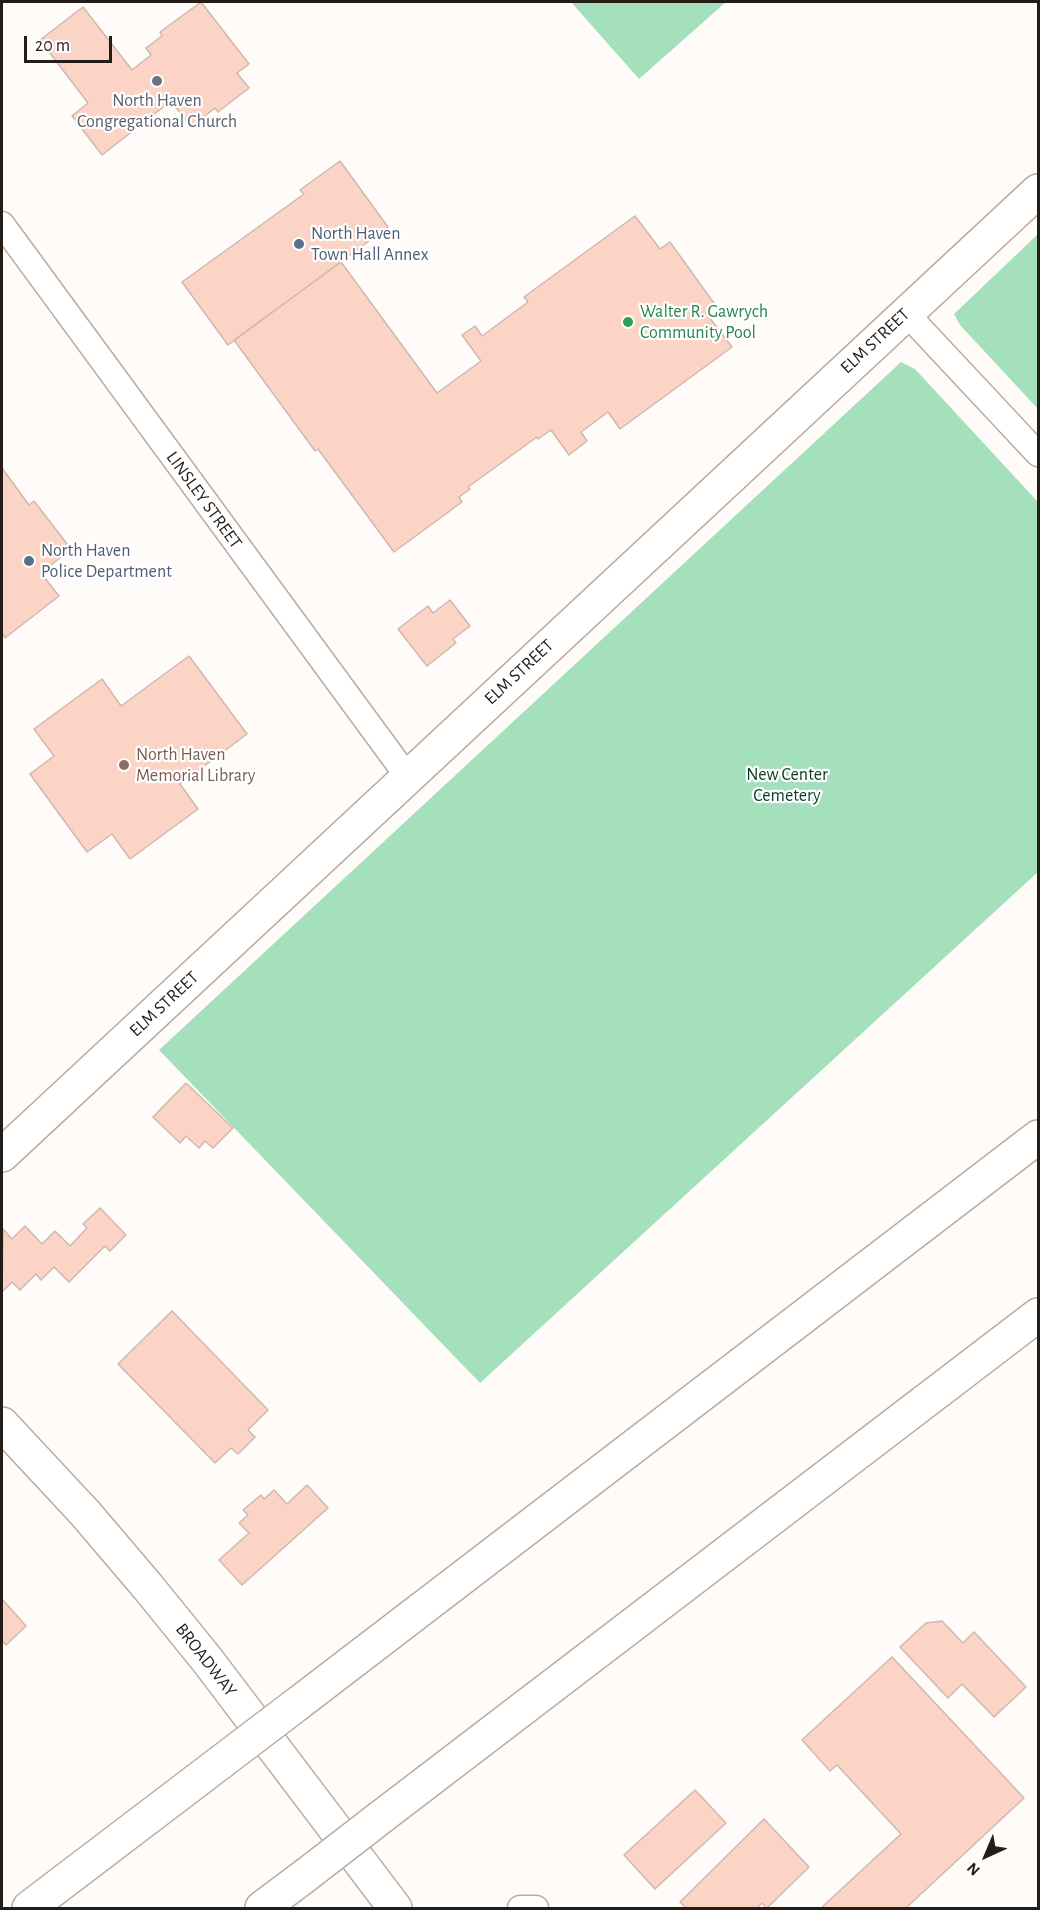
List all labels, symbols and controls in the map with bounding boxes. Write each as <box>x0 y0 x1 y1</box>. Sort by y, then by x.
scale bar <box>27 24 116 62</box>
text: 20 m <box>35 37 70 55</box>
marker: North Haven Congregational Church <box>150 74 164 88</box>
place label: North Haven Congregational Church <box>77 90 237 132</box>
place label: North Haven Town Hall Annex <box>311 223 428 266</box>
marker: North Haven Town Hall Annex <box>292 237 306 251</box>
place label: Walter R. Gawrych Community Pool <box>640 301 768 344</box>
street label: ELM STREET <box>836 304 914 378</box>
marker: Walter R. Gawrych Community Pool <box>621 315 635 329</box>
street label: LINSLEY STREET <box>161 447 247 553</box>
place label: North Haven Police Department <box>41 540 172 582</box>
marker: North Haven Police Department <box>22 554 36 568</box>
street label: ELM STREET <box>480 635 558 709</box>
place label: North Haven Memorial Library <box>136 744 256 786</box>
marker: North Haven Memorial Library <box>117 758 131 772</box>
park label: New Center Cemetery <box>746 764 828 806</box>
street label: ELM STREET <box>125 967 203 1041</box>
street label: BROADWAY <box>171 1619 241 1701</box>
north arrow <box>956 1826 1016 1886</box>
text: N <box>964 1859 983 1879</box>

